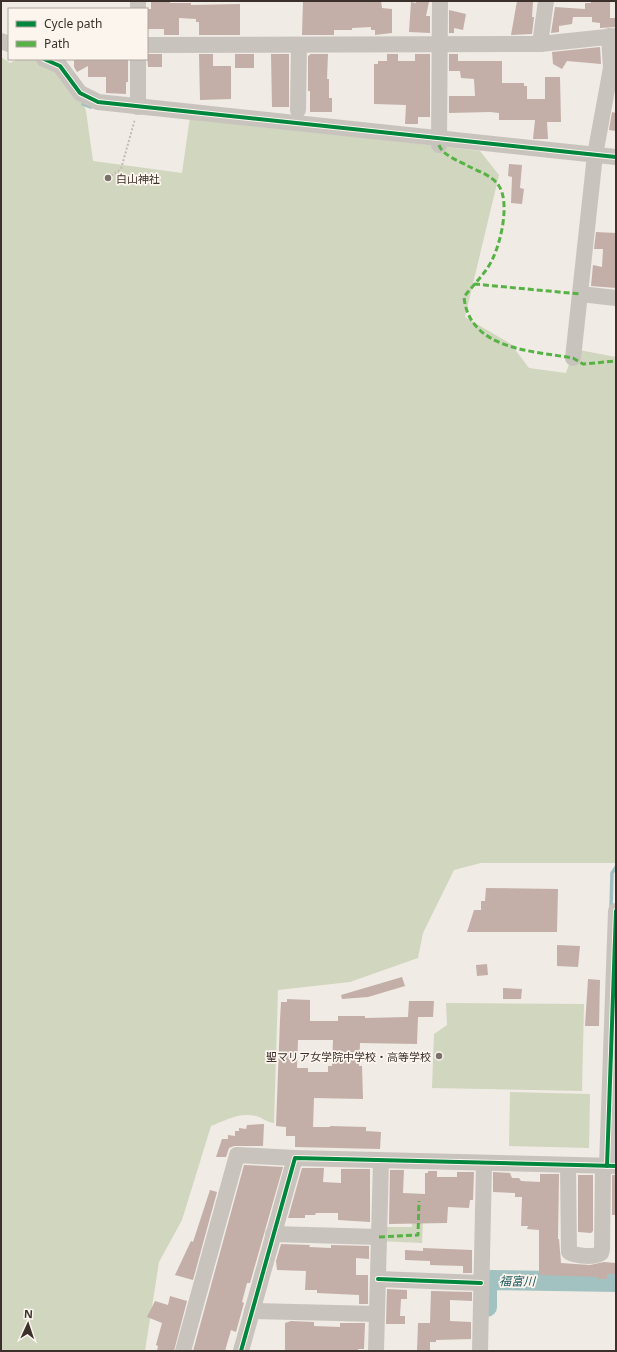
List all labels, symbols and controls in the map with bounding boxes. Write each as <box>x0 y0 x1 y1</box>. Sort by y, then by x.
legend <box>8 8 148 60</box>
text: Cycle path <box>44 15 102 32</box>
text: Path <box>44 35 70 52</box>
place label: 白山神社 <box>116 171 160 186</box>
marker: 白山神社 <box>103 173 113 183</box>
place label: 聖マリア女学院中学校・高等学校 <box>266 1049 431 1064</box>
marker: 聖マリア女学院中学校・高等学校 <box>434 1051 444 1061</box>
water label: 福富川 <box>499 1272 537 1290</box>
north arrow <box>8 1304 48 1344</box>
text: N <box>24 1306 33 1321</box>

